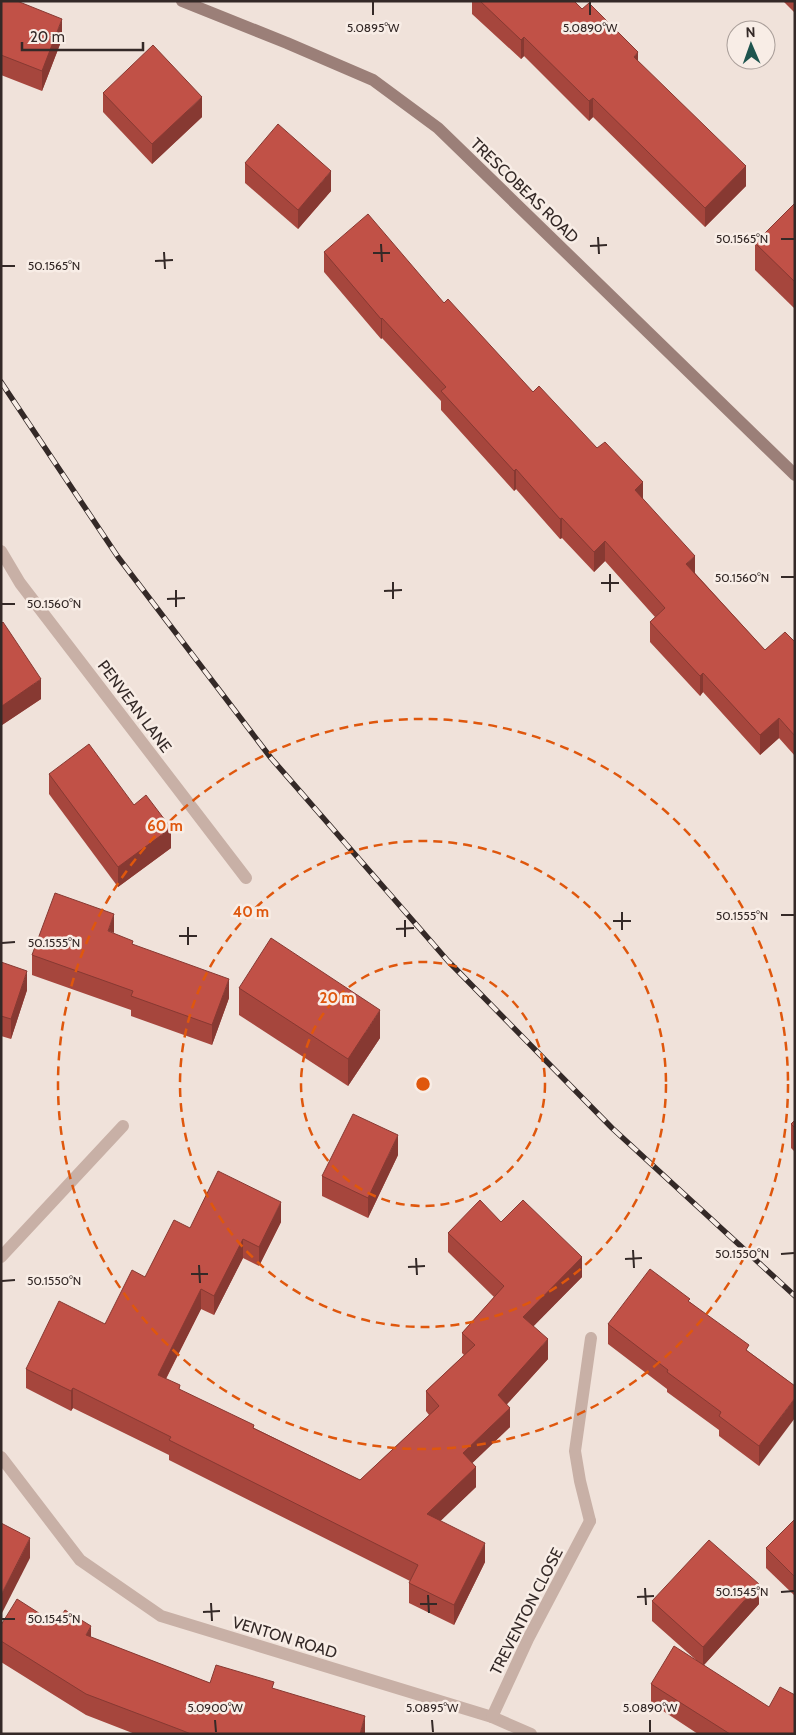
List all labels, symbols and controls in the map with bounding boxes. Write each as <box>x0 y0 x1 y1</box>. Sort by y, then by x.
scale bar <box>22 20 144 52</box>
text: 5.0895°W <box>347 20 400 35</box>
text: 5.0890°W <box>563 20 618 35</box>
north arrow <box>726 20 776 70</box>
text: N <box>745 23 756 41</box>
text: 20 m <box>30 28 65 46</box>
street label: TRESCOBEAS ROAD <box>467 134 583 247</box>
text: 50.1565°N <box>716 231 768 246</box>
text: 50.1565°N <box>28 258 80 273</box>
text: 50.1560°N <box>715 570 769 585</box>
text: 50.1560°N <box>27 596 81 611</box>
street label: PENVEAN LANE <box>94 656 176 756</box>
text: 60 m <box>147 817 183 835</box>
text: 40 m <box>233 903 269 921</box>
text: 50.1555°N <box>716 908 768 923</box>
text: 50.1555°N <box>28 935 80 950</box>
text: 20 m <box>320 989 354 1007</box>
centre of rings <box>414 1075 432 1093</box>
text: 50.1550°N <box>715 1246 769 1261</box>
text: 50.1550°N <box>27 1273 81 1288</box>
street label: TREVENTON CLOSE <box>486 1544 567 1678</box>
text: 50.1545°N <box>716 1584 768 1599</box>
text: 50.1545°N <box>28 1611 80 1626</box>
street label: VENTON ROAD <box>230 1613 340 1662</box>
text: 5.0900°W <box>187 1700 243 1715</box>
text: 5.0895°W <box>406 1700 459 1715</box>
text: 5.0890°W <box>623 1700 678 1715</box>

